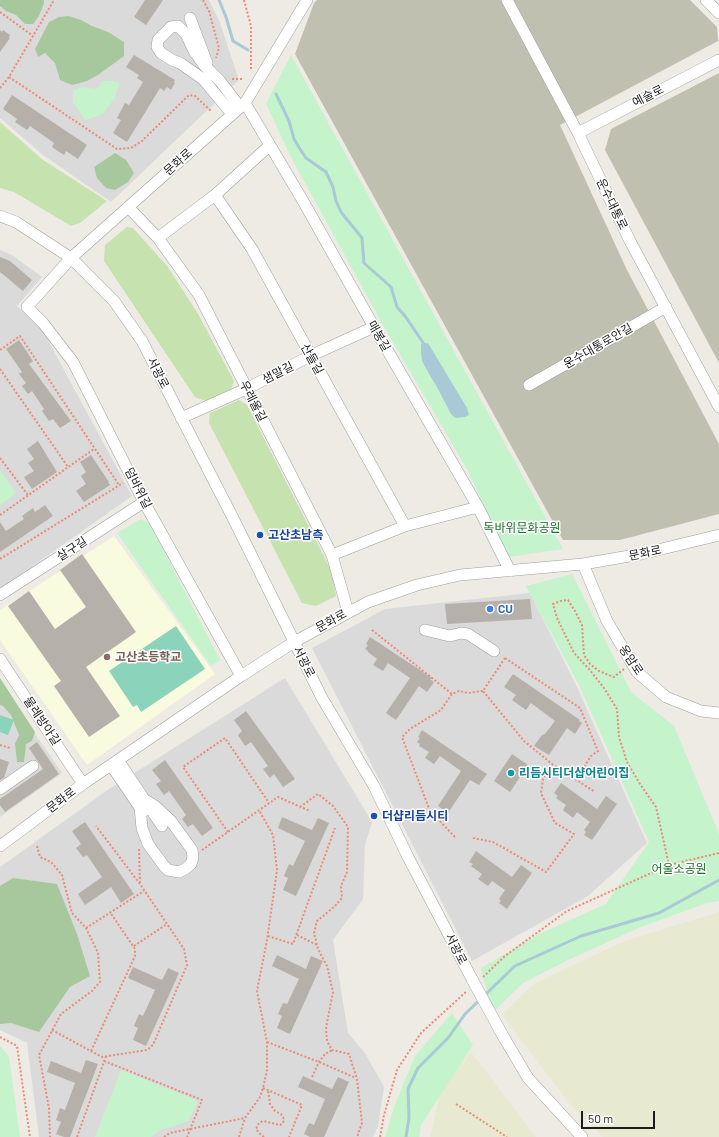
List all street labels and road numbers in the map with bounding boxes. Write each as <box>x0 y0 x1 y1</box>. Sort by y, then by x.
street label: 예술로 <box>630 82 666 110</box>
street label: 문화로 <box>161 146 195 178</box>
street label: 운수대통로 <box>593 176 631 232</box>
street label: 매봉길 <box>364 318 394 354</box>
street label: 운수대통로안길 <box>561 320 635 372</box>
street label: 산들길 <box>298 341 326 377</box>
street label: 서광로 <box>144 355 172 391</box>
street label: 샘말길 <box>260 359 296 387</box>
street label: 우레울길 <box>237 378 269 424</box>
street label: 덤바위길 <box>122 465 154 511</box>
street label: 살구길 <box>54 534 90 564</box>
street label: 문화로 <box>627 543 663 563</box>
street label: 문화로 <box>313 607 349 635</box>
street label: 옹암로 <box>616 642 646 678</box>
street label: 서광로 <box>290 644 318 680</box>
street label: 물레방아길 <box>21 694 63 748</box>
street label: 문화로 <box>43 784 79 816</box>
street label: 서광로 <box>442 931 470 967</box>

